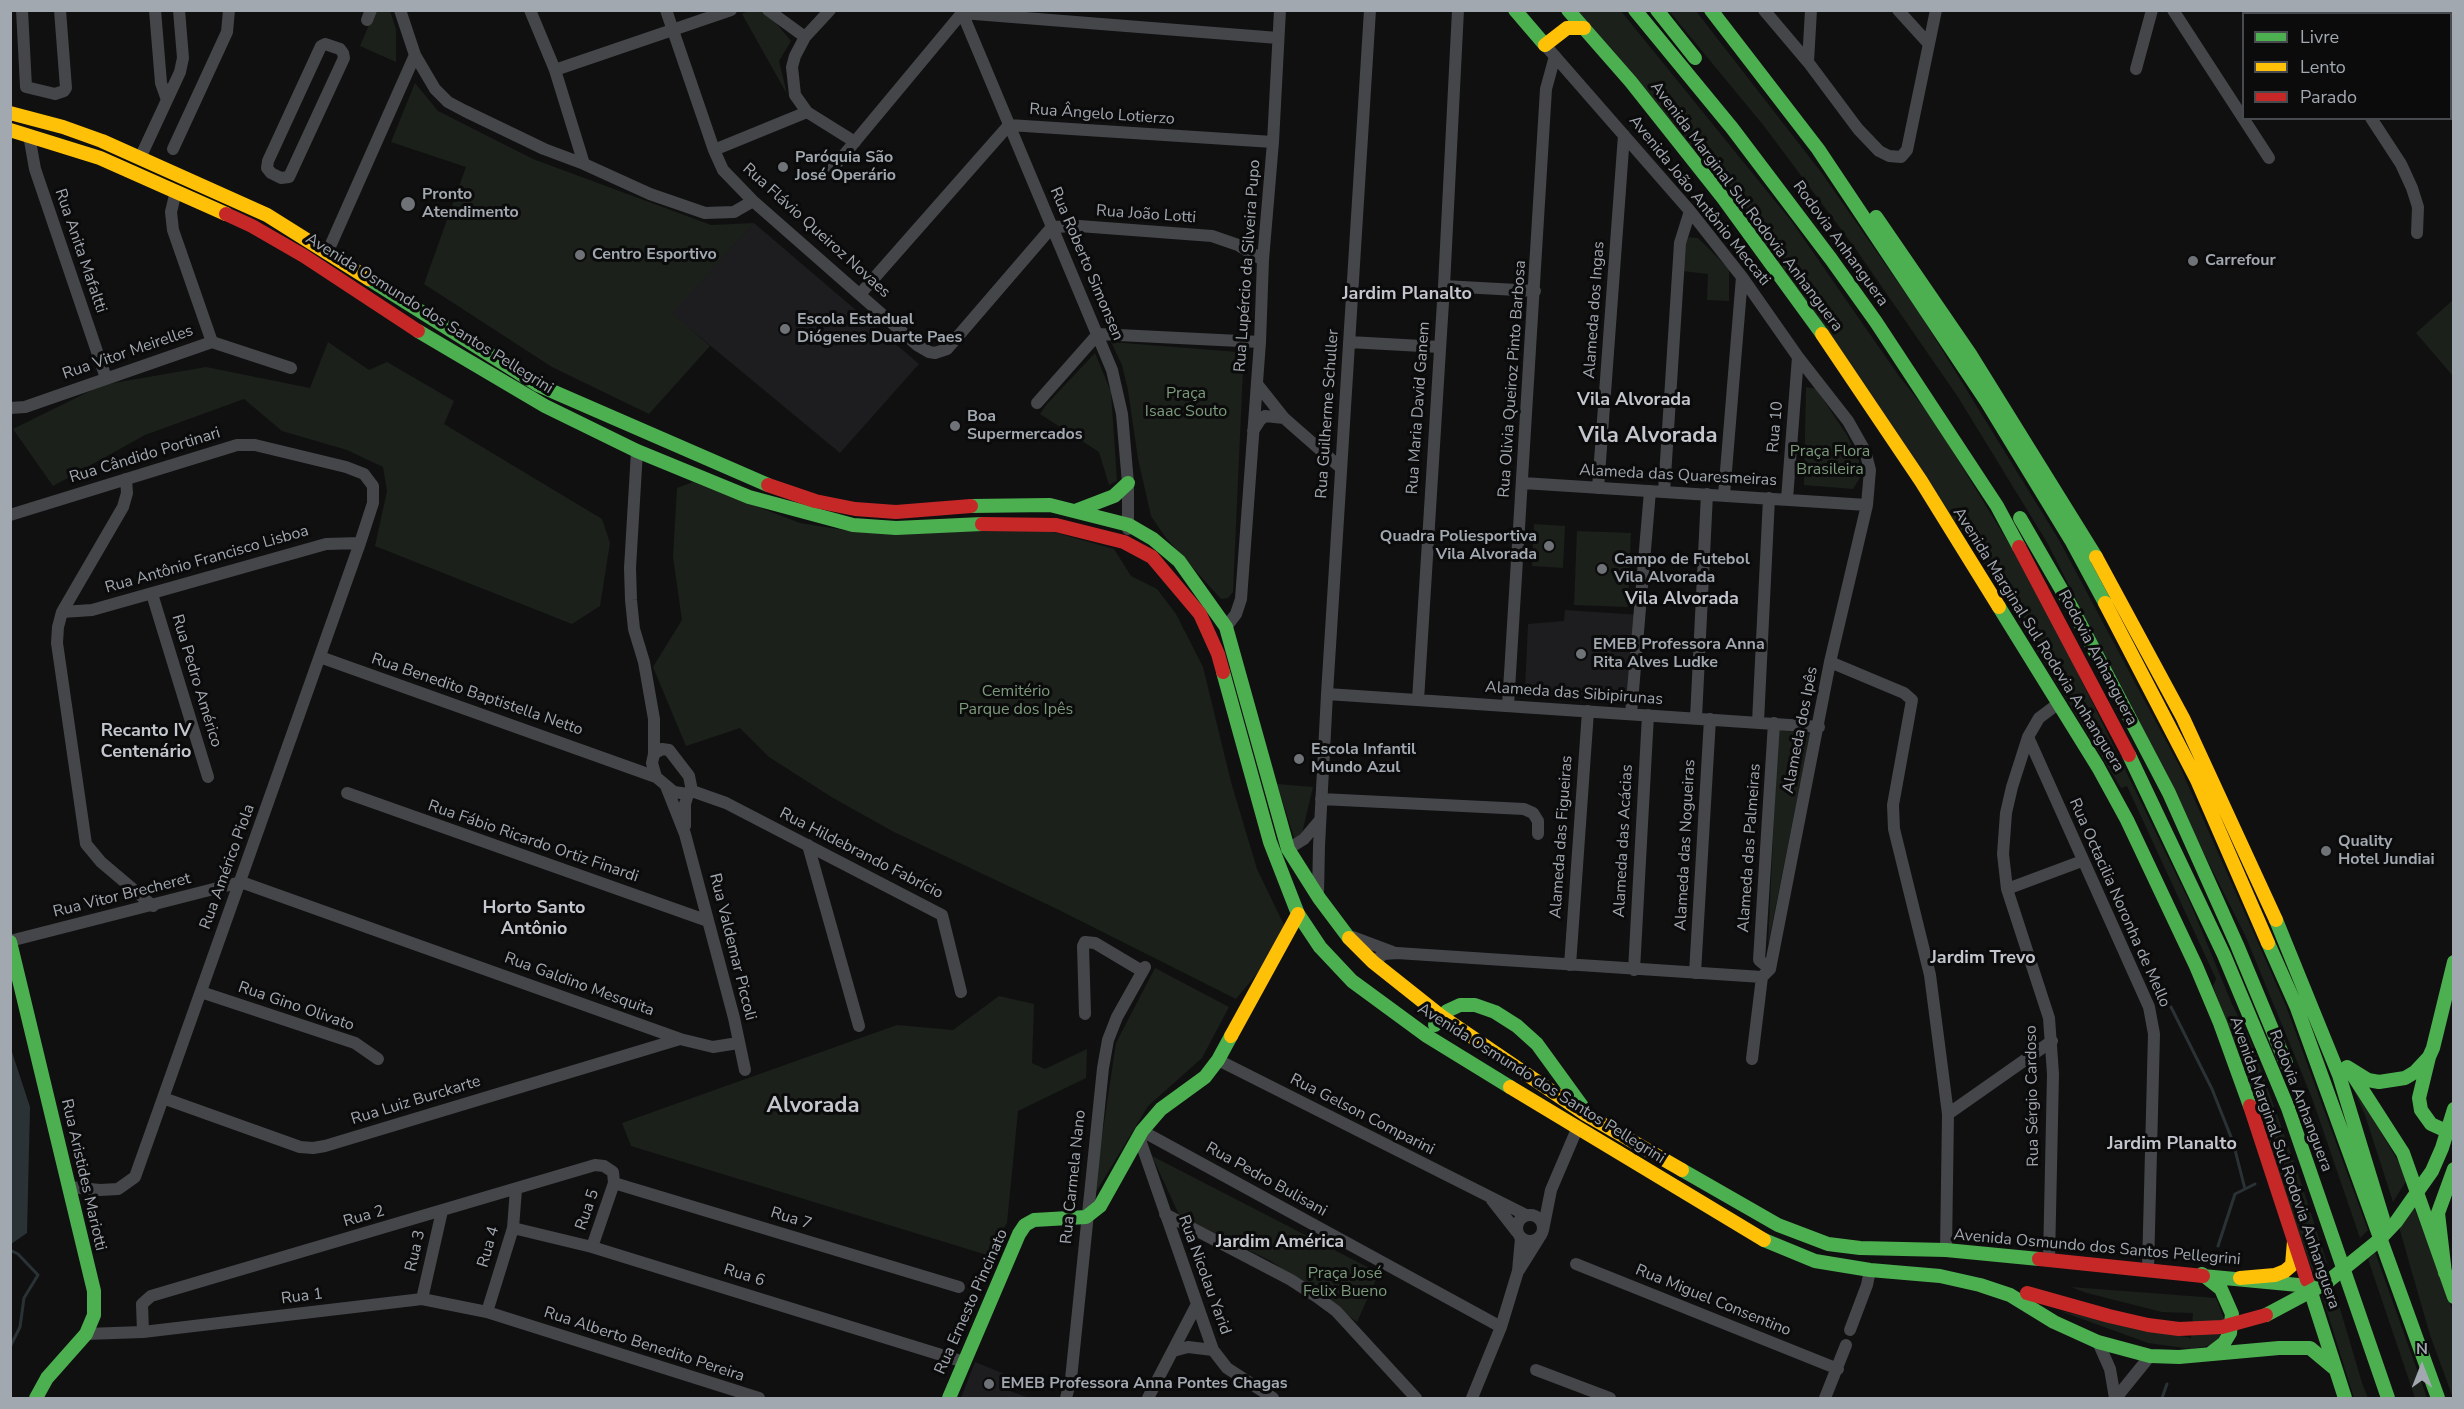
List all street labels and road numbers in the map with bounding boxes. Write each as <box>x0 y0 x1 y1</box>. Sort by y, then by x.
street label: Avenida Marginal Sul Rodovia Anhanguera <box>1646 78 1846 336</box>
street label: Rua Ângelo Lotierzo <box>1029 100 1175 130</box>
street label: Avenida João Antônio Meccati <box>1624 112 1774 290</box>
street label: Rua Lupércio da Silveira Pupo <box>1231 159 1265 373</box>
street label: Rua Flávio Queiroz Novaes <box>738 160 894 302</box>
street label: Rodovia Anhanguera <box>1788 177 1892 311</box>
street label: Rua Roberto Simonsen <box>1045 184 1127 344</box>
street label: Rua Anita Mafaltti <box>50 186 110 316</box>
street label: Rua João Lotti <box>1095 202 1197 228</box>
street label: Avenida Osmundo dos Santos Pellegrini <box>302 230 556 398</box>
street label: Alameda dos Ingas <box>1581 241 1609 379</box>
street label: Rua Olivia Queiroz Pinto Barbosa <box>1495 260 1531 498</box>
street label: Rua Maria David Ganem <box>1403 321 1435 495</box>
street label: Rua Vitor Meirelles <box>60 322 196 384</box>
street label: Rua Guilherme Schuller <box>1312 329 1344 499</box>
street label: Rua 10 <box>1764 401 1788 453</box>
street label: Rua Cândido Portinari <box>67 424 223 488</box>
street label: Alameda das Quaresmeiras <box>1579 461 1777 491</box>
street label: Avenida Marginal Sul Rodovia Anhanguera <box>1948 504 2128 776</box>
street label: Rua Antônio Francisco Lisboa <box>103 522 311 598</box>
street label: Rodovia Anhanguera <box>2053 587 2141 729</box>
street label: Rua Pedro Américo <box>167 612 225 750</box>
street label: Rua Benedito Baptistella Netto <box>369 650 585 740</box>
street label: Alameda dos Ipês <box>1779 665 1823 795</box>
street label: Alameda das Sibipirunas <box>1484 678 1664 710</box>
street label: Alameda das Figueiras <box>1547 755 1577 919</box>
street label: Alameda das Nogueiras <box>1672 759 1700 931</box>
street label: Alameda das Palmeiras <box>1735 763 1765 933</box>
street label: Alameda das Acácias <box>1610 764 1638 918</box>
street label: Rua Octacilia Noronha de Mello <box>2064 796 2174 1010</box>
street label: Rua Fábio Ricardo Ortiz Finardi <box>425 797 641 887</box>
street label: Rua Américo Piola <box>196 802 260 932</box>
street label: Rua Hildebrando Fabrício <box>776 804 946 904</box>
street label: Rua Vitor Brecheret <box>51 870 193 922</box>
street label: Rua Valdemar Piccoli <box>704 871 760 1023</box>
street label: Rua Galdino Mesquita <box>501 949 657 1021</box>
street label: Rua Gino Olivato <box>235 978 357 1036</box>
street label: Avenida Osmundo dos Santos Pellegrini <box>1414 1000 1668 1168</box>
street label: Avenida Marginal Sul Rodovia Anhanguera <box>2225 1014 2343 1312</box>
street label: Rua Sérgio Cardoso <box>2022 1025 2044 1167</box>
street label: Rodovia Anhanguera <box>2264 1027 2336 1175</box>
street label: Rua Gelson Comparini <box>1286 1070 1438 1160</box>
street label: Rua Luiz Burckarte <box>349 1072 483 1130</box>
street label: Rua Aristides Mariotti <box>56 1097 110 1253</box>
street label: Rua Carmela Nano <box>1057 1109 1091 1245</box>
street label: Rua Pedro Bulisani <box>1202 1139 1330 1221</box>
street label: Rua 5 <box>572 1187 604 1233</box>
street label: Rua 2 <box>341 1202 387 1232</box>
street label: Rua 7 <box>768 1204 814 1234</box>
street label: Rua Nicolau Yarid <box>1173 1213 1235 1337</box>
street label: Rua 4 <box>474 1224 504 1270</box>
street label: Rua Ernesto Pincinato <box>931 1226 1013 1378</box>
street label: Avenida Osmundo dos Santos Pellegrini <box>1953 1226 2241 1270</box>
street label: Rua 3 <box>402 1228 430 1274</box>
street label: Rua 6 <box>721 1261 767 1291</box>
street label: Rua Miguel Consentino <box>1632 1261 1794 1341</box>
street label: Rua 1 <box>280 1285 324 1309</box>
street label: Rua Alberto Benedito Pereira <box>541 1303 747 1387</box>

